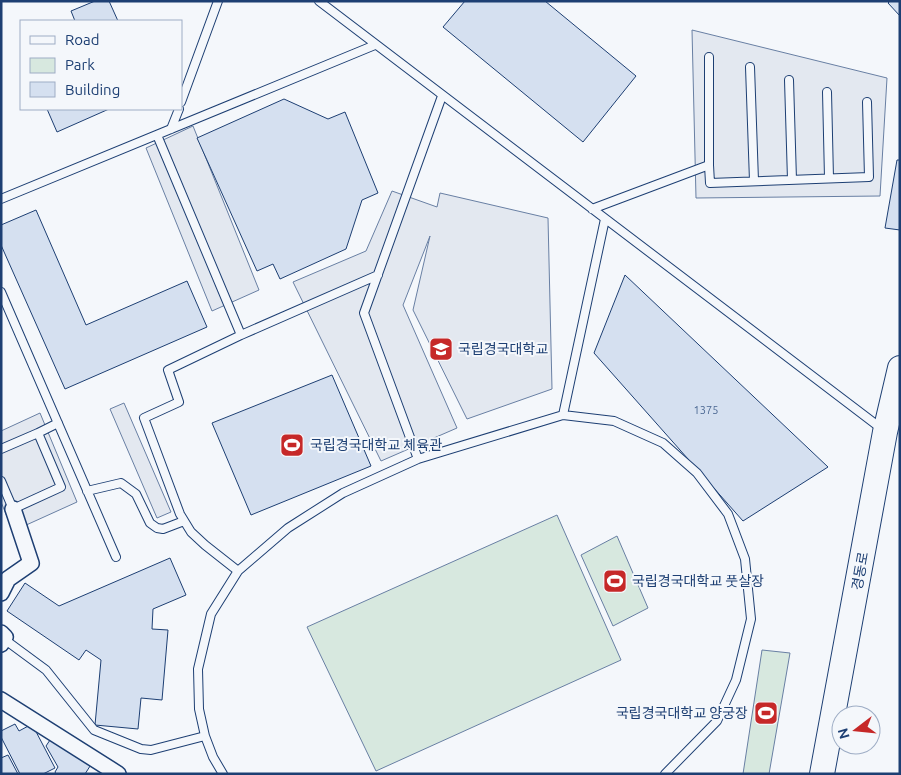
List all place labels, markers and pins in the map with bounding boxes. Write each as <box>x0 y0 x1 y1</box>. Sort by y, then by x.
school or university icon: 국립경국대학교 <box>428 336 454 362</box>
place label: 국립경국대학교 <box>458 341 548 357</box>
sports icon: 국립경국대학교 체육관 <box>279 432 305 458</box>
place label: 국립경국대학교 체육관 <box>310 437 442 453</box>
sports icon: 국립경국대학교 풋살장 <box>602 568 628 594</box>
place label: 국립경국대학교 풋살장 <box>632 573 764 589</box>
sports icon: 국립경국대학교 양궁장 <box>753 700 779 726</box>
place label: 국립경국대학교 양궁장 <box>616 705 748 721</box>

